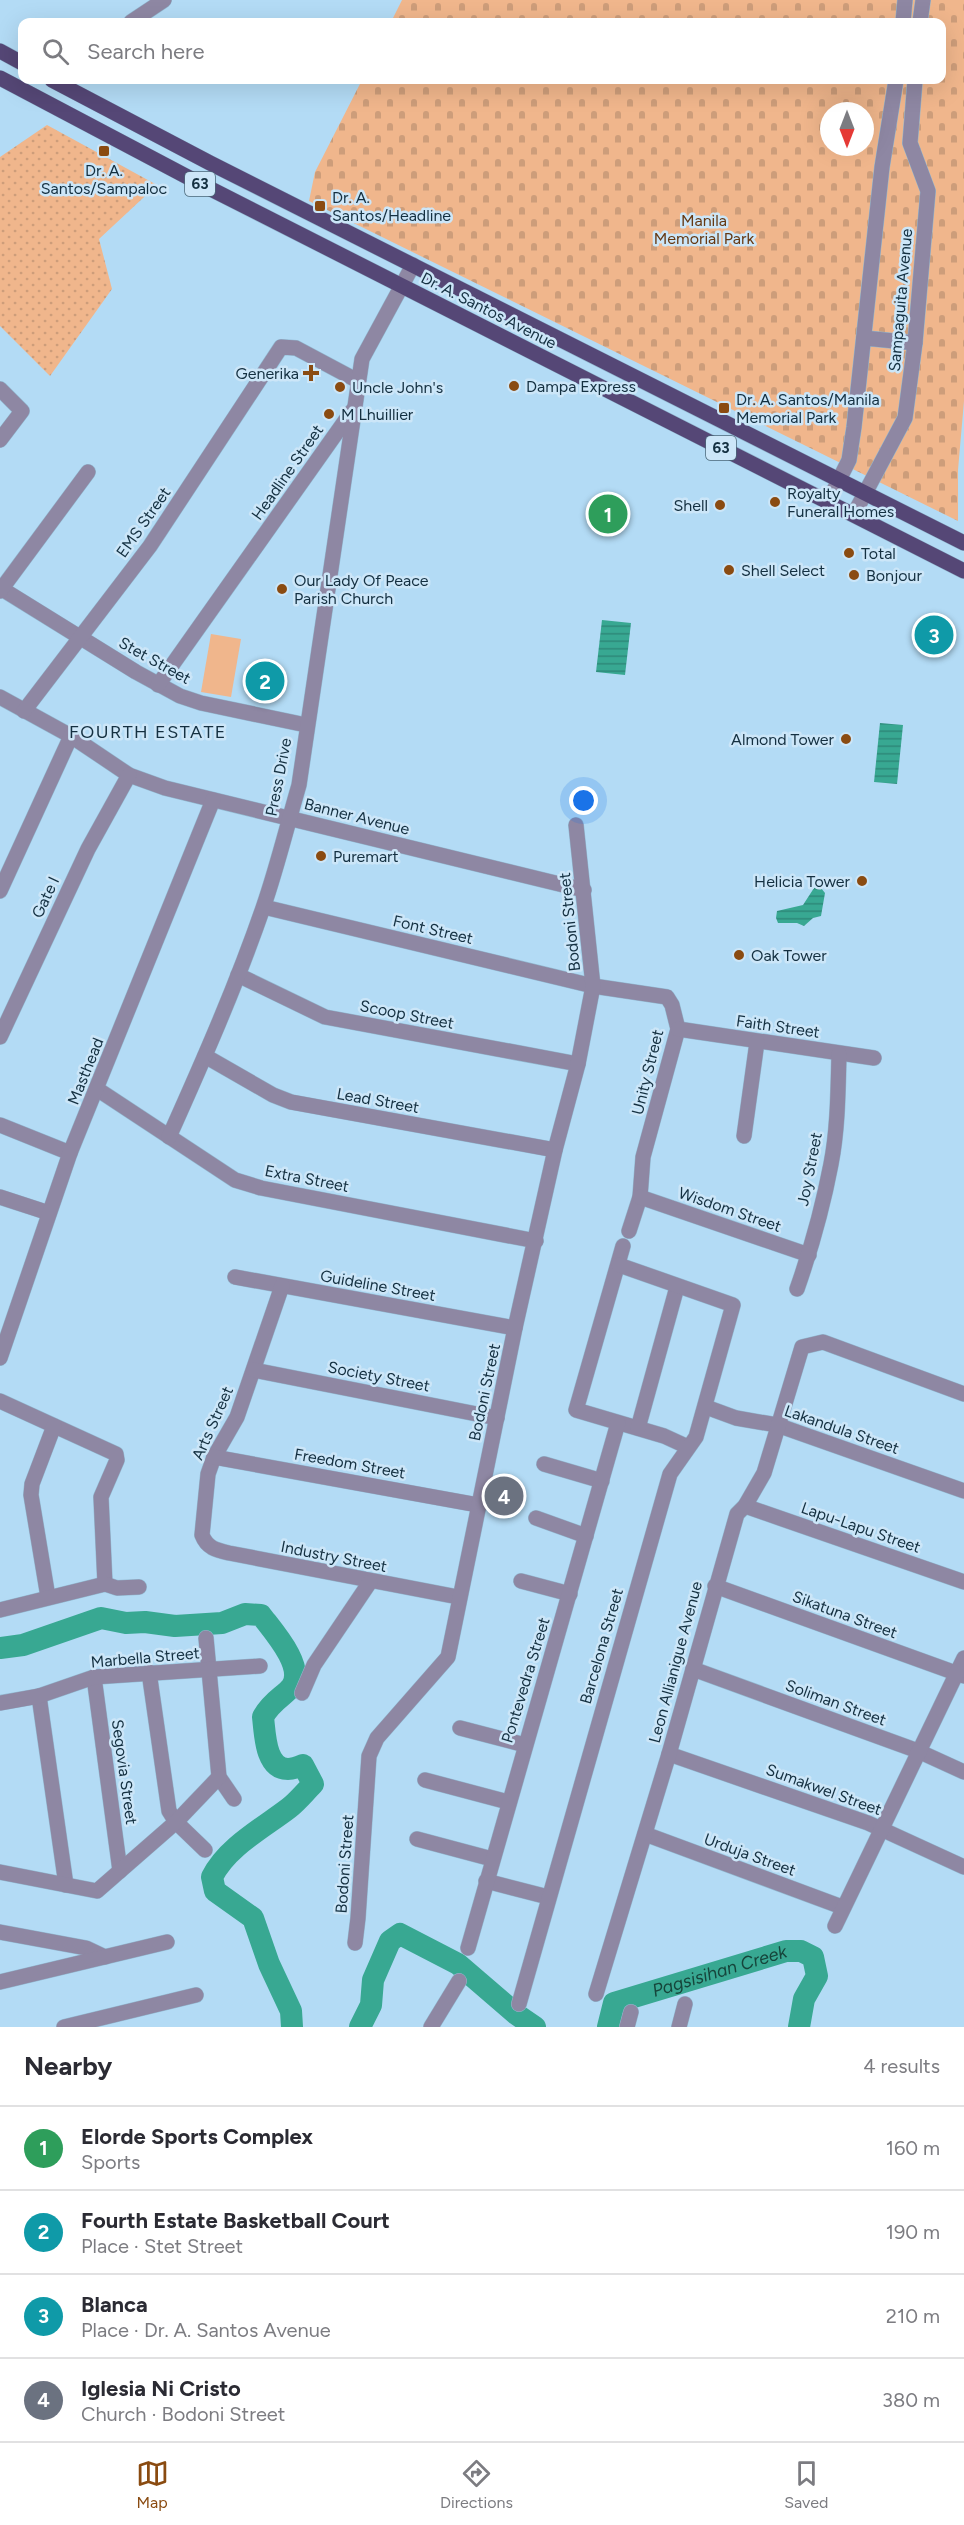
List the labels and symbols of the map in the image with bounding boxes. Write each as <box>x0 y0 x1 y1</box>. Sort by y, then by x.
north arrow <box>820 102 874 156</box>
marker: Dr. A. Santos/Sampaloc <box>97 144 111 158</box>
place label: Dr. A. Santos/Sampaloc <box>41 161 168 198</box>
road number: 63 <box>185 172 215 196</box>
place label: Dr. A. Santos/Headline <box>332 188 451 225</box>
marker: Dr. A. Santos/Headline <box>313 199 327 213</box>
park label: Manila Memorial Park <box>654 211 754 248</box>
street label: Sampaguita Avenue <box>885 227 916 372</box>
street label: Dr. A. Santos Avenue <box>418 268 560 353</box>
place label: Generika <box>236 364 299 383</box>
marker: Generika <box>304 366 318 380</box>
place label: Dampa Express <box>526 377 636 396</box>
place label: Uncle John's <box>352 378 443 397</box>
marker: Dampa Express <box>507 379 521 393</box>
marker: Uncle John's <box>333 380 347 394</box>
place label: Dr. A. Santos/Manila Memorial Park <box>736 390 880 427</box>
marker: Dr. A. Santos/Manila Memorial Park <box>717 401 731 415</box>
place label: M Lhuillier <box>341 405 414 424</box>
marker: M Lhuillier <box>322 407 336 421</box>
street label: Headline Street <box>248 421 327 524</box>
road number: 63 <box>706 436 736 460</box>
street label: EMS Street <box>112 483 175 561</box>
place label: Royalty Funeral Homes <box>787 484 894 521</box>
pin: 1 <box>588 492 628 536</box>
marker: Royalty Funeral Homes <box>768 495 782 509</box>
place label: Shell <box>673 496 708 515</box>
marker: Shell <box>713 498 727 512</box>
place label: Total <box>861 544 896 563</box>
marker: Total <box>842 546 856 560</box>
place label: Shell Select <box>741 561 825 580</box>
marker: Shell Select <box>722 563 736 577</box>
place label: Bonjour <box>866 566 922 585</box>
marker: Bonjour <box>847 568 861 582</box>
place label: Our Lady Of Peace Parish Church <box>294 571 429 608</box>
marker: Our Lady Of Peace Parish Church <box>275 582 289 596</box>
pin: 3 <box>914 612 954 658</box>
street label: Stet Street <box>115 633 194 688</box>
pin: 2 <box>246 658 284 704</box>
district label: FOURTH ESTATE <box>69 721 227 743</box>
place label: Almond Tower <box>731 730 835 749</box>
marker: Almond Tower <box>839 732 853 746</box>
street label: Press Drive <box>262 736 295 818</box>
your location <box>569 786 598 815</box>
street label: Banner Avenue <box>302 794 412 839</box>
place label: Puremart <box>333 847 399 866</box>
marker: Puremart <box>314 849 328 863</box>
street label: Bodoni Street <box>555 872 584 972</box>
place label: Helicia Tower <box>754 872 851 891</box>
street label: Gate I <box>28 874 63 921</box>
marker: Helicia Tower <box>855 874 869 888</box>
street label: Font Street <box>391 911 475 948</box>
place label: Oak Tower <box>751 946 827 965</box>
marker: Oak Tower <box>732 948 746 962</box>
street label: Scoop Street <box>358 996 455 1033</box>
street label: Faith Street <box>735 1011 821 1042</box>
street label: Unity Street <box>628 1028 667 1117</box>
street label: Masthead <box>63 1035 107 1107</box>
street label: Lead Street <box>335 1084 421 1117</box>
street label: Joy Street <box>793 1131 826 1207</box>
street label: Extra Street <box>263 1161 351 1196</box>
street label: Wisdom Street <box>676 1183 784 1236</box>
street label: Guideline Street <box>319 1266 437 1305</box>
street label: Bodoni Street <box>465 1342 504 1443</box>
street label: Society Street <box>326 1357 431 1396</box>
street label: Arts Street <box>188 1383 237 1463</box>
street label: Lakandula Street <box>782 1401 902 1458</box>
street label: Freedom Street <box>293 1444 407 1483</box>
pin: 4 <box>484 1474 524 1518</box>
street label: Lapu-Lapu Street <box>799 1498 923 1557</box>
street label: Industry Street <box>279 1537 389 1576</box>
street label: Leon Allianigue Avenue <box>645 1579 706 1745</box>
street label: Barcelona Street <box>576 1586 627 1706</box>
street label: Sikatuna Street <box>790 1587 900 1642</box>
street label: Pontevedra Street <box>497 1615 554 1745</box>
street label: Marbella Street <box>90 1643 200 1672</box>
street label: Soliman Street <box>783 1675 889 1729</box>
street label: Segovia Street <box>108 1718 141 1826</box>
street label: Sumakwel Street <box>763 1760 884 1819</box>
street label: Bodoni Street <box>332 1814 357 1914</box>
street label: Urduja Street <box>701 1829 798 1880</box>
water label: Pagsisihan Creek <box>650 1940 791 2002</box>

